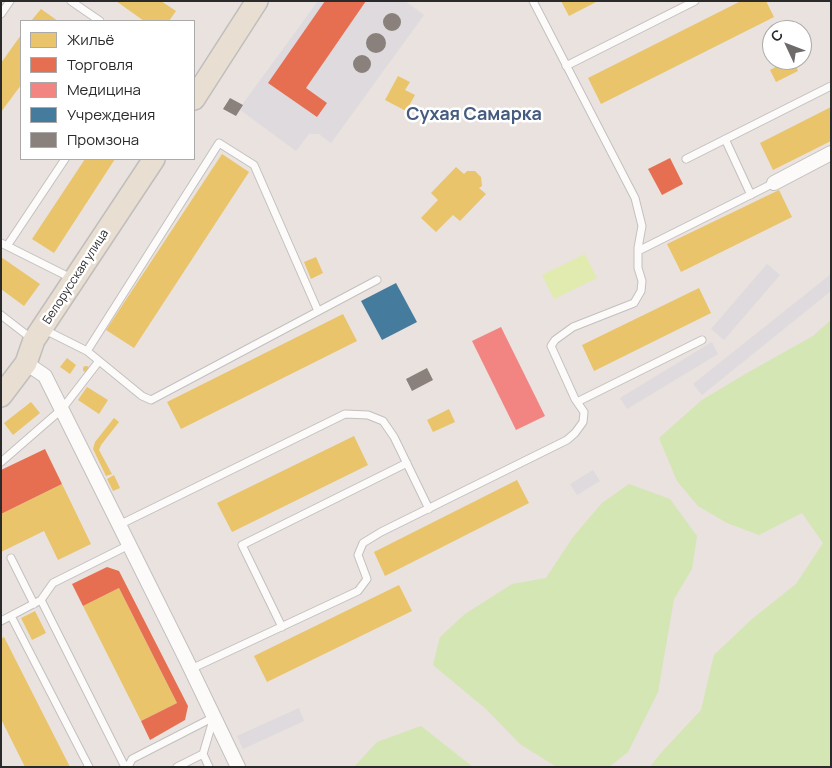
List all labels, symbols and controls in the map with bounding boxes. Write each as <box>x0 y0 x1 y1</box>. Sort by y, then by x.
legend <box>20 20 195 160</box>
north arrow <box>762 20 812 70</box>
text: С <box>766 25 787 45</box>
text: Жильё <box>67 29 114 50</box>
text: Торговля <box>67 54 133 75</box>
text: Медицина <box>67 79 141 100</box>
text: Учреждения <box>67 104 155 125</box>
district label: Сухая Самарка <box>406 104 542 126</box>
text: Промзона <box>67 129 139 150</box>
street label: Белорусская улица <box>40 227 112 327</box>

